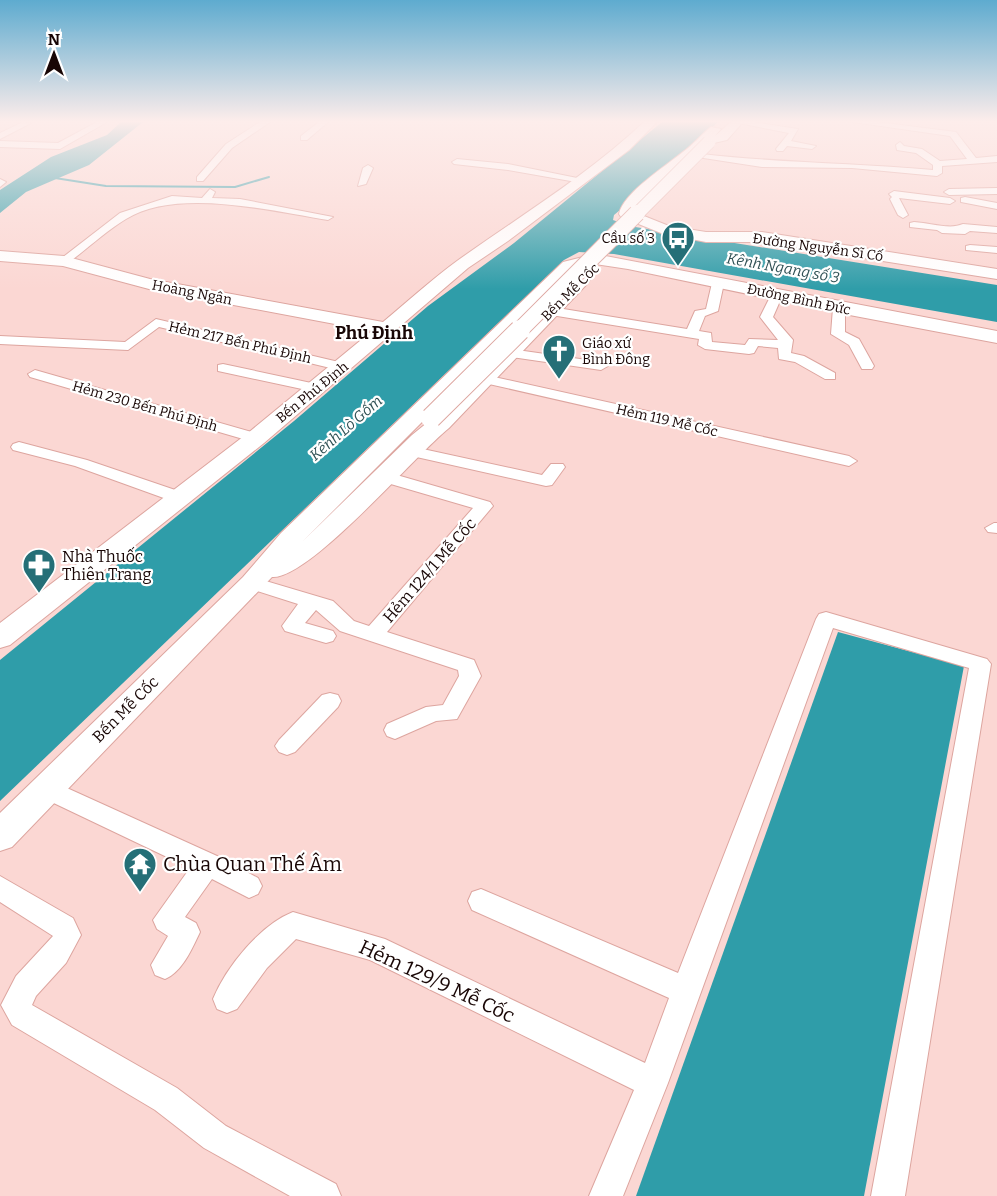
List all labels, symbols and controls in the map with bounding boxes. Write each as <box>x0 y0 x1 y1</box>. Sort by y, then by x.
north arrow <box>24 24 84 84</box>
text: N <box>48 30 60 49</box>
bus stop icon: Cầu số 3 <box>660 220 696 267</box>
place label: Cầu số 3 <box>602 229 655 247</box>
street label: Đường Nguyễn Sĩ Cố <box>752 229 884 265</box>
water label: Kênh Ngang số 3 <box>725 249 841 287</box>
street label: Bến Mễ Cốc <box>537 259 603 325</box>
street label: Hoàng Ngân <box>150 276 234 309</box>
street label: Đường Bình Đức <box>746 280 852 319</box>
street label: Hẻm 217 Bến Phú Định <box>167 317 313 367</box>
district label: Phú Định <box>335 322 414 344</box>
church icon: Giáo xứ Bình Đông <box>541 333 577 380</box>
place label: Giáo xứ Bình Đông <box>582 335 650 368</box>
street label: Bến Phú Định <box>272 357 352 427</box>
street label: Hẻm 230 Bến Phú Định <box>70 377 220 435</box>
water label: Kênh Lò Gốm <box>306 392 386 464</box>
street label: Hẻm 119 Mễ Cốc <box>614 400 720 440</box>
street label: Hẻm 124/1 Mễ Cốc <box>378 514 480 626</box>
place label: Nhà Thuốc Thiên Trang <box>62 546 151 584</box>
pharmacy icon: Nhà Thuốc Thiên Trang <box>21 547 57 594</box>
street label: Bến Mễ Cốc <box>88 672 162 746</box>
temple icon: Chùa Quan Thế Âm <box>122 846 158 893</box>
place label: Chùa Quan Thế Âm <box>163 852 342 876</box>
street label: Hẻm 129/9 Mễ Cốc <box>355 934 519 1028</box>

